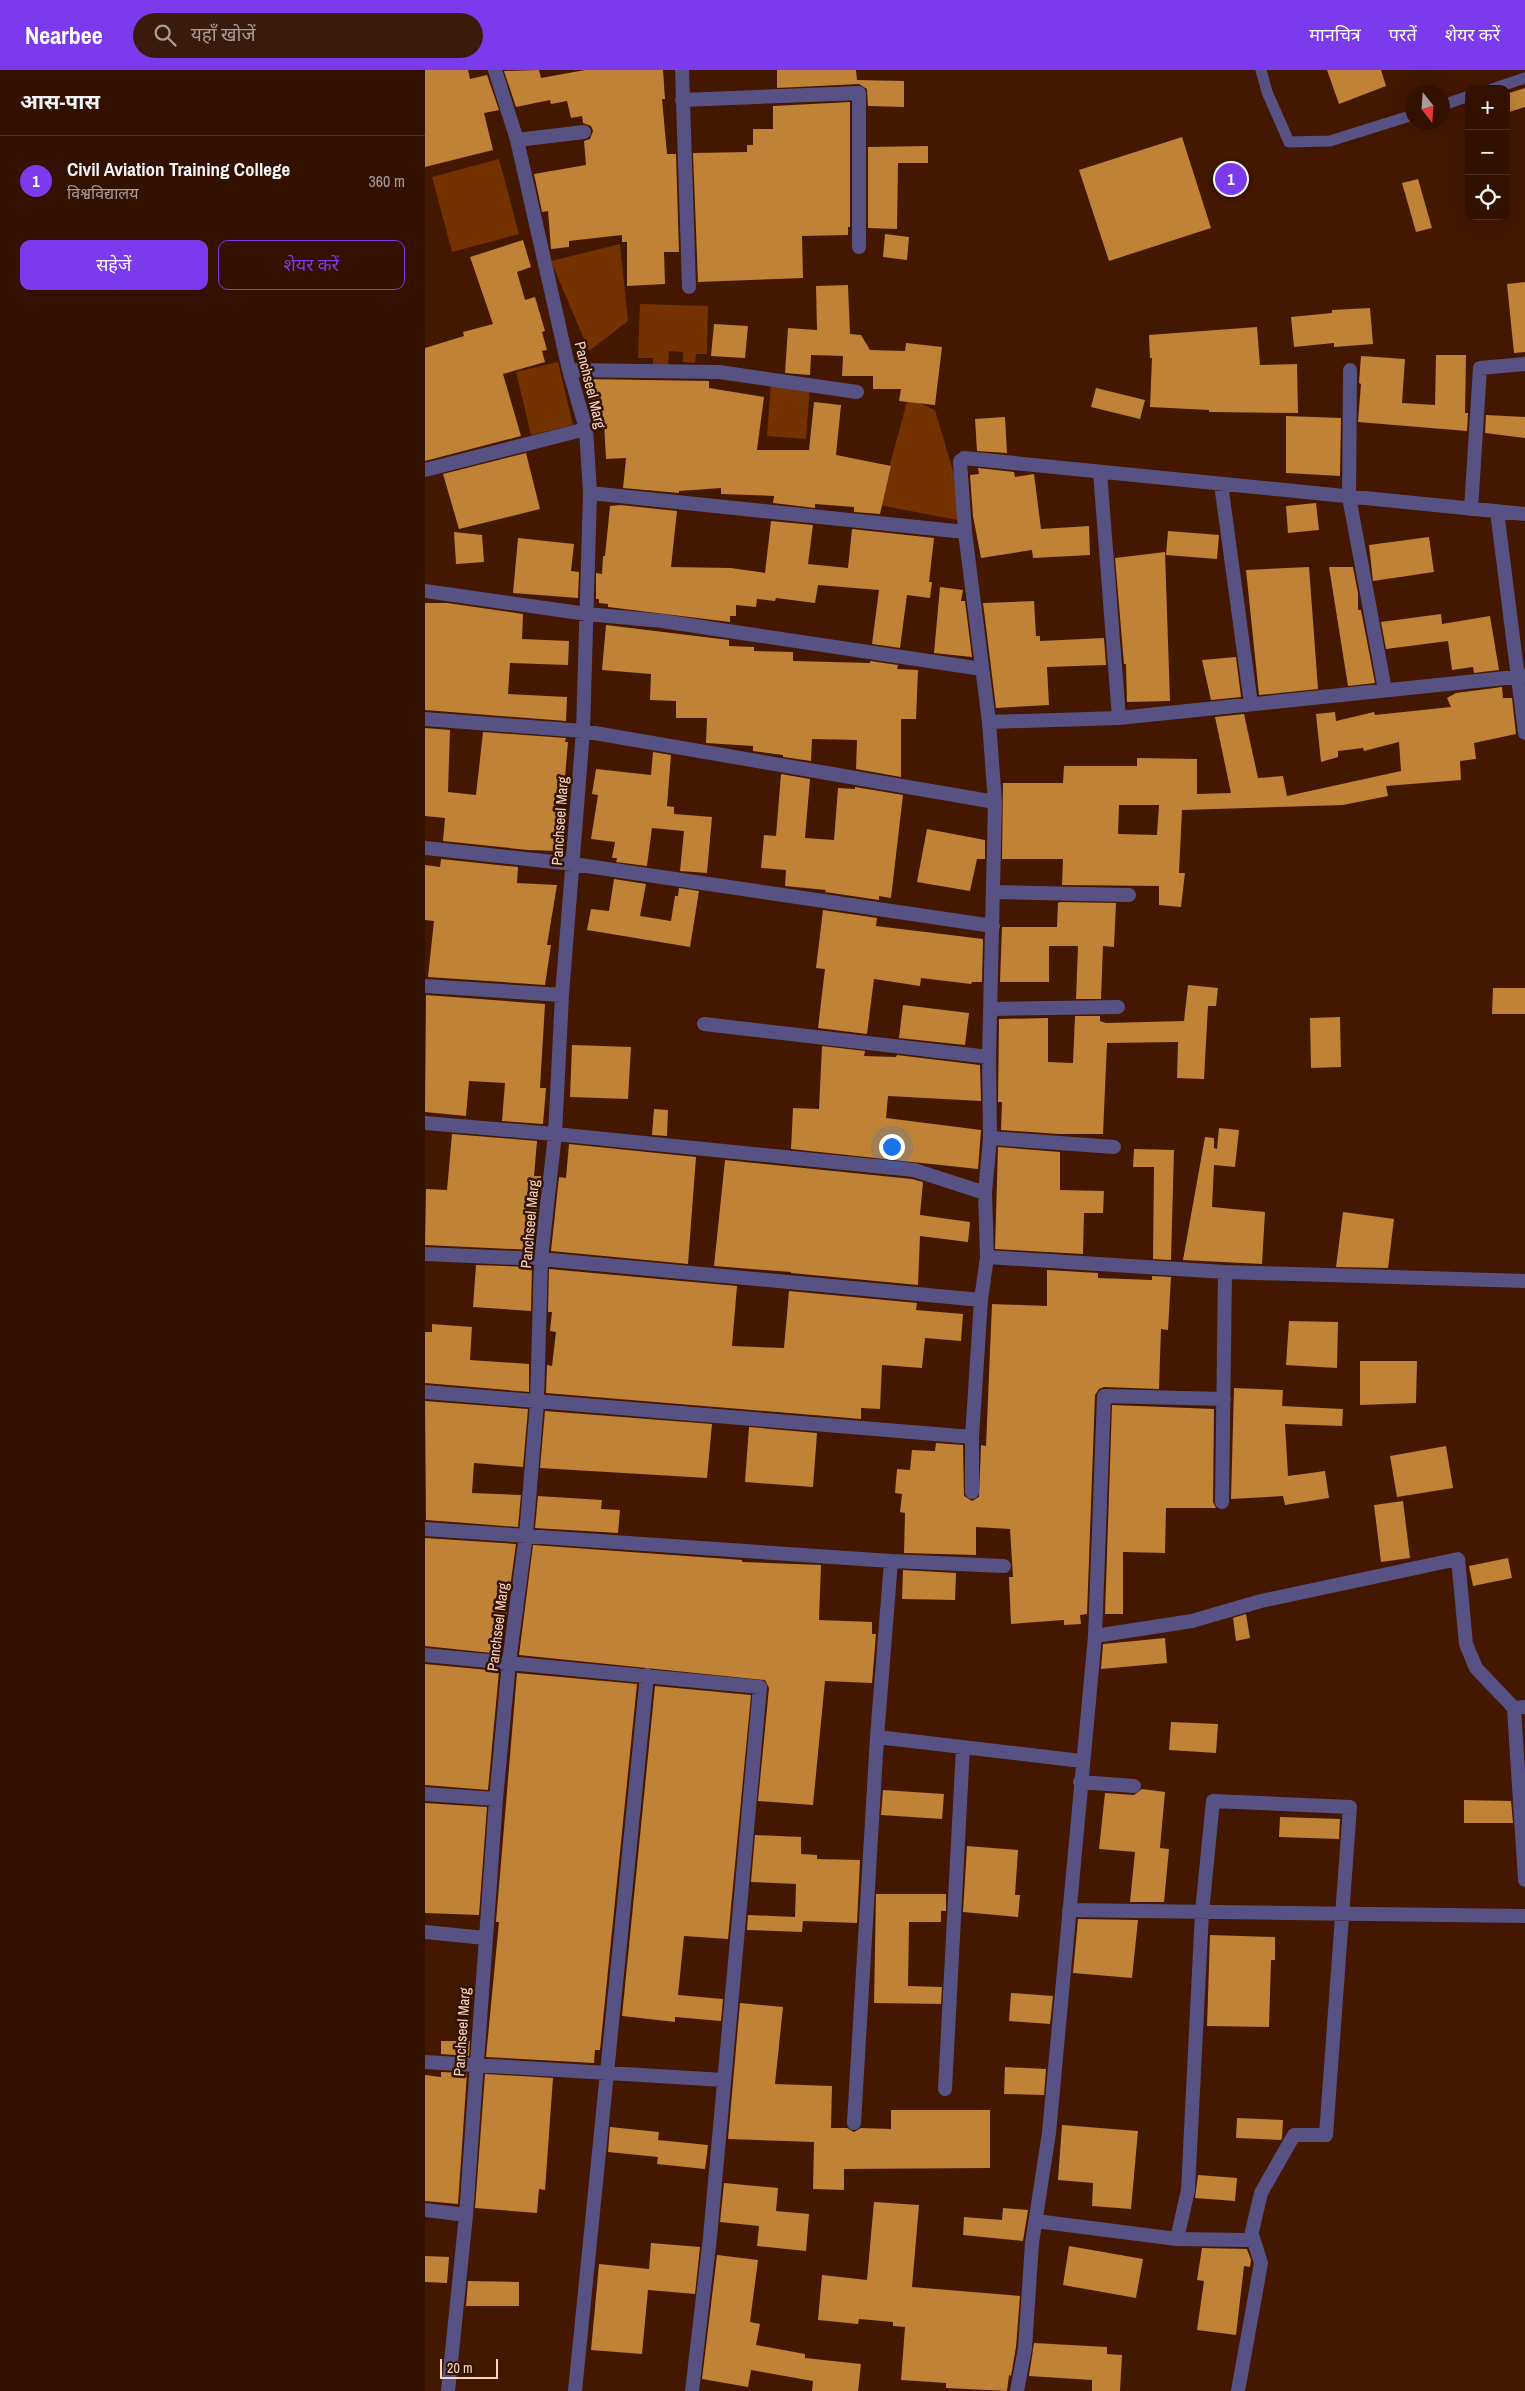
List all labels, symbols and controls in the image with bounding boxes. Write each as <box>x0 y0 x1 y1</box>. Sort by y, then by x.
search box <box>133 13 483 58</box>
text: Nearbee <box>25 19 103 51</box>
icon: search <box>151 21 179 49</box>
text: यहाँ खोजें <box>191 21 256 47</box>
text: मानचित्र <box>1309 22 1361 47</box>
text: परतें <box>1389 22 1417 47</box>
text: शेयर करें <box>1445 22 1500 47</box>
north arrow <box>1405 85 1450 130</box>
map controls <box>1465 85 1510 220</box>
button: + <box>1465 85 1510 130</box>
text: आस-पास <box>20 87 100 116</box>
button: − <box>1465 130 1510 175</box>
text: Civil Aviation Training College <box>67 156 290 182</box>
pin: 1 <box>1215 160 1247 198</box>
text: 1 <box>32 170 40 192</box>
text: 360 m <box>369 170 405 192</box>
button: locate <box>1465 175 1510 220</box>
text: विश्वविद्यालय <box>67 182 138 204</box>
button: सहेजें <box>20 240 208 290</box>
button: शेयर करें <box>218 240 405 290</box>
street label: Panchseel Marg <box>570 339 611 431</box>
street label: Panchseel Marg <box>546 776 573 866</box>
your location <box>879 1134 905 1160</box>
street label: Panchseel Marg <box>515 1179 544 1269</box>
street label: Panchseel Marg <box>482 1581 513 1672</box>
street label: Panchseel Marg <box>448 1987 475 2077</box>
scale bar <box>440 2356 497 2379</box>
text: 20 m <box>447 2359 473 2377</box>

